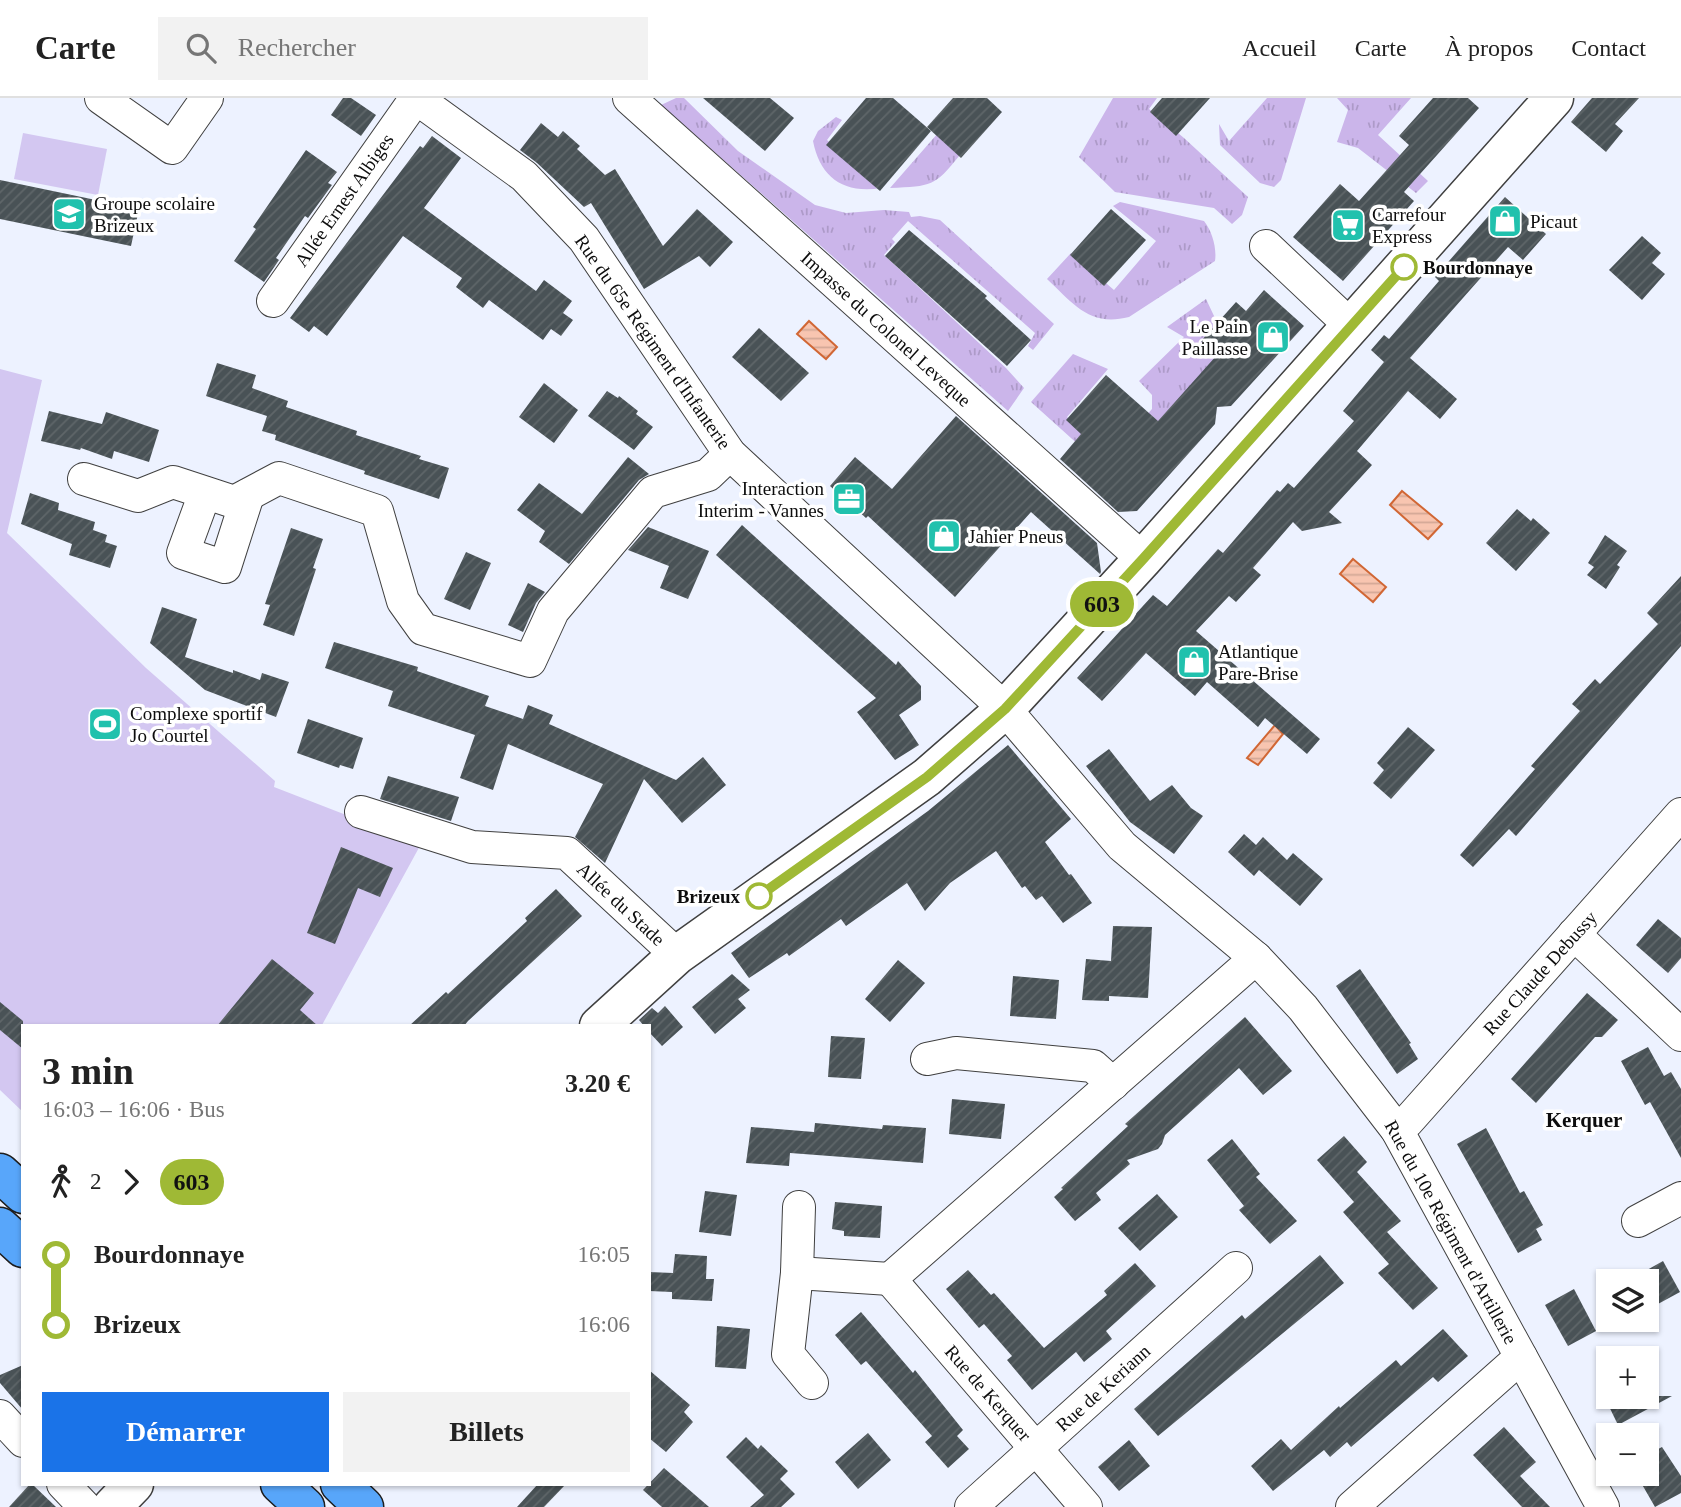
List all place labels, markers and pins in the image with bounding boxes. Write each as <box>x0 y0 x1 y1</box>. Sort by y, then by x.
place label: Groupe scolaire Brizeux <box>94 193 215 236</box>
school or university icon: Groupe scolaire Brizeux <box>50 195 88 233</box>
shop icon: Picaut <box>1486 202 1524 240</box>
place label: Carrefour Express <box>1372 204 1447 247</box>
supermarket icon: Carrefour Express <box>1329 206 1367 244</box>
place label: Picaut <box>1530 211 1578 232</box>
marker: Bourdonnaye <box>1391 254 1417 280</box>
place label: Bourdonnaye <box>1423 257 1533 278</box>
place label: Le Pain Paillasse <box>1182 316 1248 359</box>
shop icon: Le Pain Paillasse <box>1254 318 1292 356</box>
place label: Interaction Interim - Vannes <box>698 478 824 521</box>
office icon: Interaction Interim - Vannes <box>830 480 868 518</box>
shop icon: Jahier Pneus <box>925 517 963 555</box>
place label: Jahier Pneus <box>968 526 1064 547</box>
place label: Atlantique Pare-Brise <box>1218 641 1298 684</box>
shop icon: Atlantique Pare-Brise <box>1175 643 1213 681</box>
place label: Complexe sportif Jo Courtel <box>130 703 263 746</box>
sports icon: Complexe sportif Jo Courtel <box>86 705 124 743</box>
marker: Brizeux <box>746 883 772 909</box>
place label: Brizeux <box>677 886 740 907</box>

